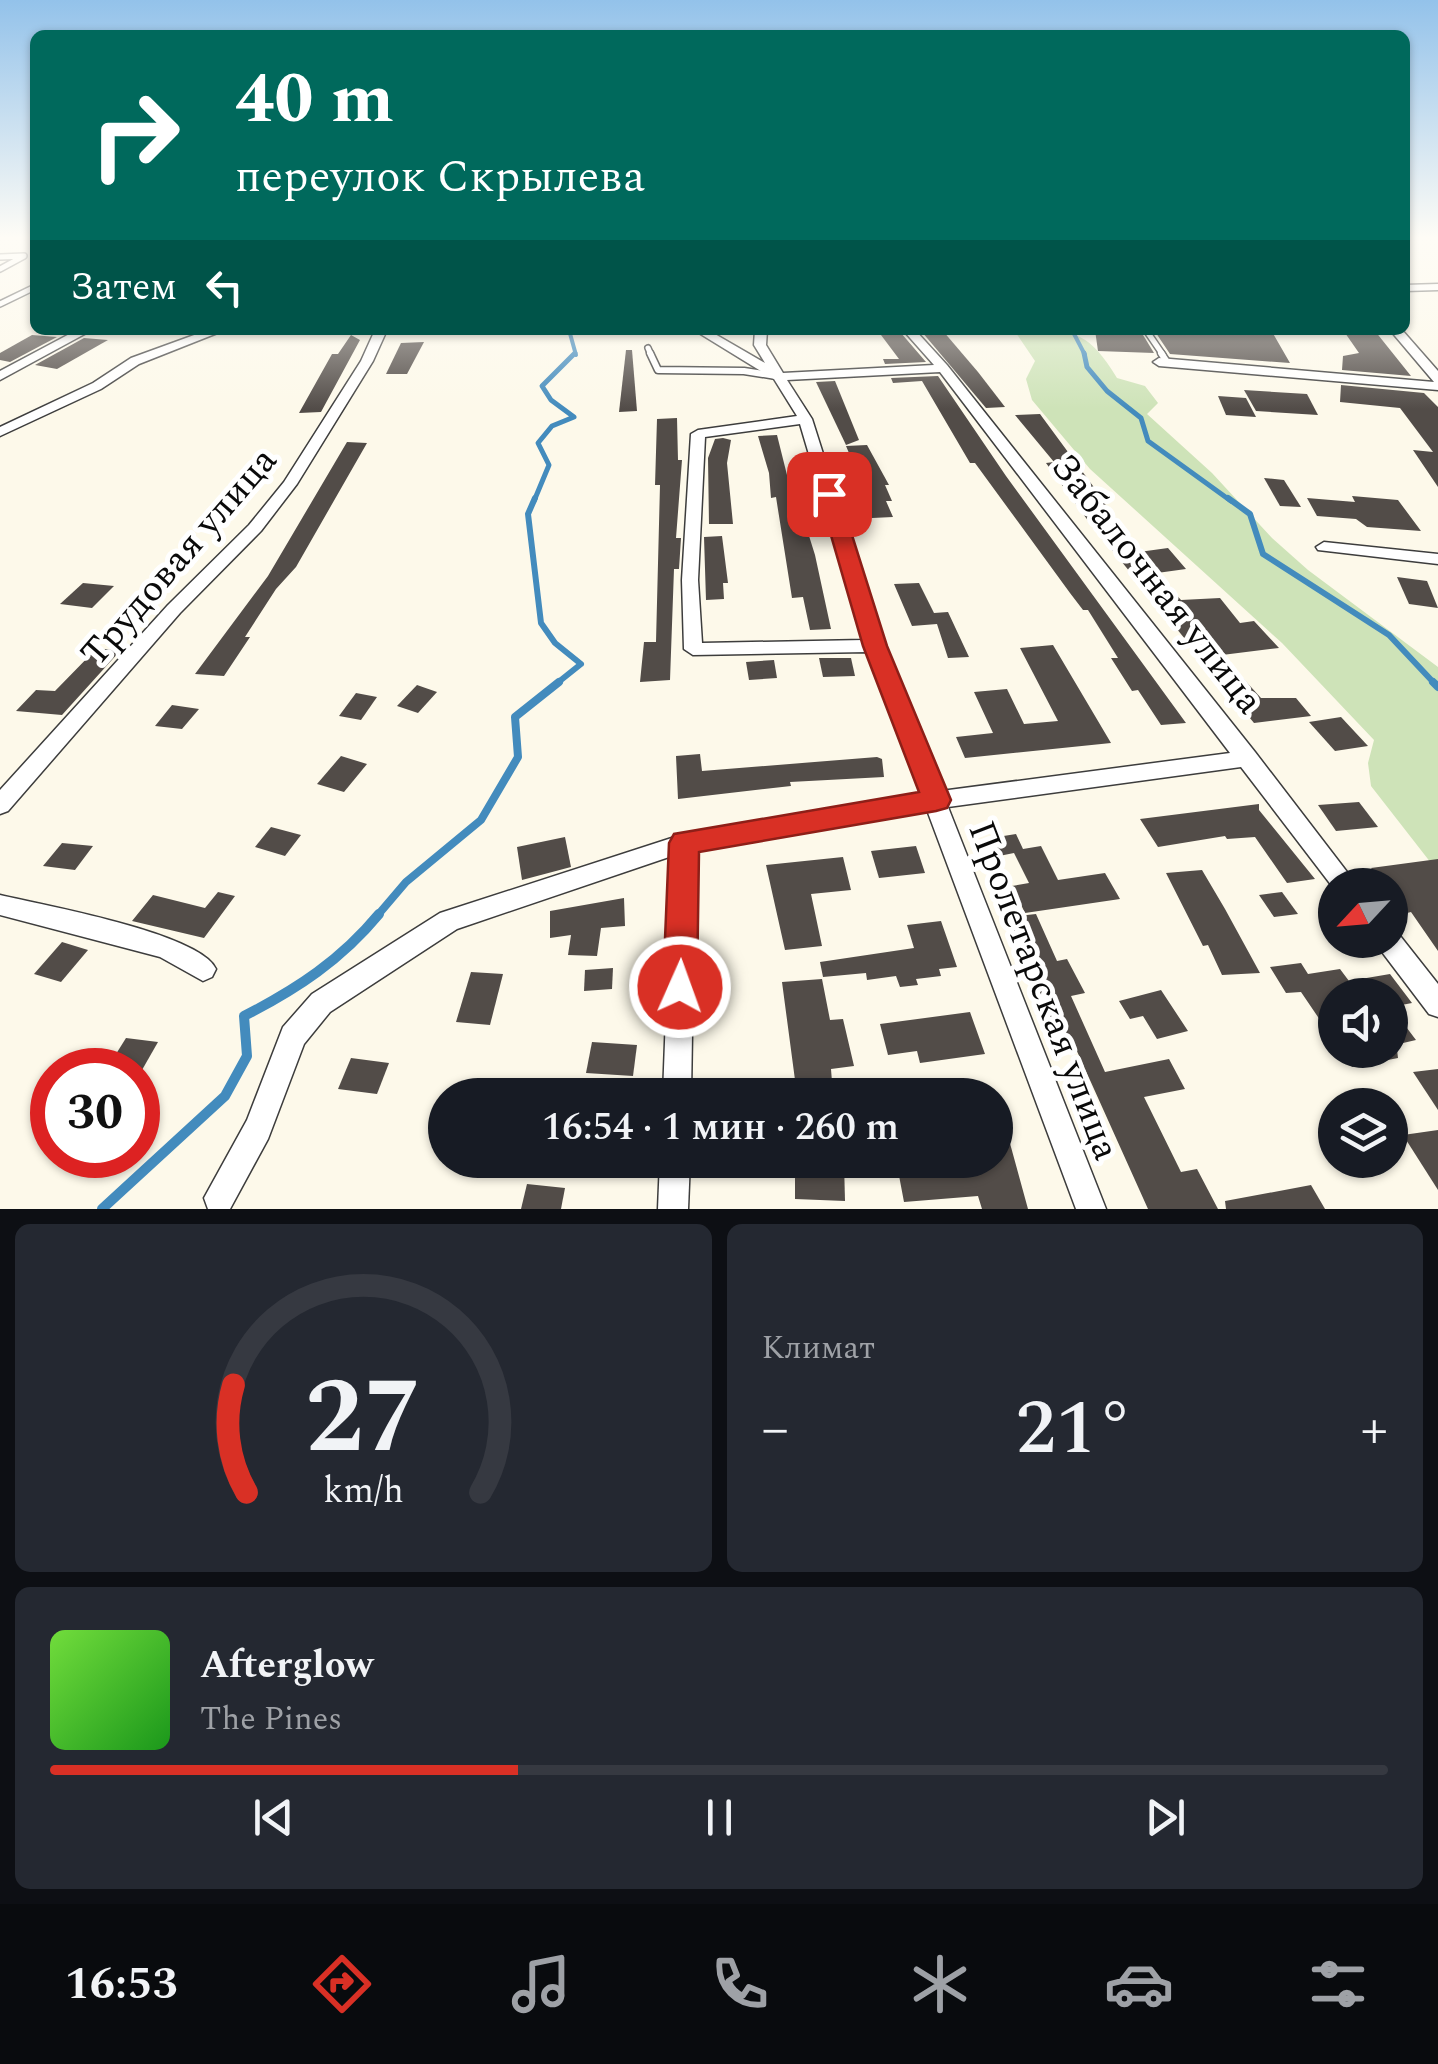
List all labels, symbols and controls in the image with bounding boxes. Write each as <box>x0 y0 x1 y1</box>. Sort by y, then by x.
text: 40 m <box>235 47 394 153</box>
icon: right <box>70 70 200 200</box>
text: переулок Скрылева <box>235 143 645 212</box>
text: Затем <box>70 259 177 317</box>
icon: left <box>197 260 252 315</box>
street label: Трудовая улица <box>67 434 292 680</box>
street label: Забалочная улица <box>1036 441 1277 727</box>
pin <box>787 452 872 537</box>
icon: arrive <box>802 467 857 522</box>
street label: Пролетарская улица <box>952 813 1135 1169</box>
north arrow <box>1318 868 1408 958</box>
map controls <box>1318 868 1408 1178</box>
position arrow <box>628 935 732 1039</box>
button: sound <box>1318 978 1408 1068</box>
speed limit sign: 30 <box>30 1048 160 1178</box>
button: layers <box>1318 1088 1408 1178</box>
text: 16:54 · 1 мин · 260 m <box>542 1099 899 1157</box>
text: Климат <box>762 1324 875 1373</box>
text: 27 <box>305 1340 422 1498</box>
text: 21° <box>1016 1373 1134 1487</box>
text: − <box>762 1388 789 1471</box>
text: + <box>1360 1388 1388 1471</box>
text: km/h <box>323 1464 403 1519</box>
text: Afterglow <box>200 1637 373 1695</box>
text: The Pines <box>200 1695 342 1744</box>
icon: previous <box>246 1790 301 1845</box>
icon: pause <box>692 1790 747 1845</box>
icon: next <box>1138 1790 1193 1845</box>
icon: directions <box>307 1949 377 2019</box>
icon: music <box>506 1949 576 2019</box>
icon: phone <box>705 1949 775 2019</box>
icon: climate <box>905 1949 975 2019</box>
icon: car <box>1104 1949 1174 2019</box>
icon: filters <box>1303 1949 1373 2019</box>
text: 16:53 <box>65 1950 178 2019</box>

